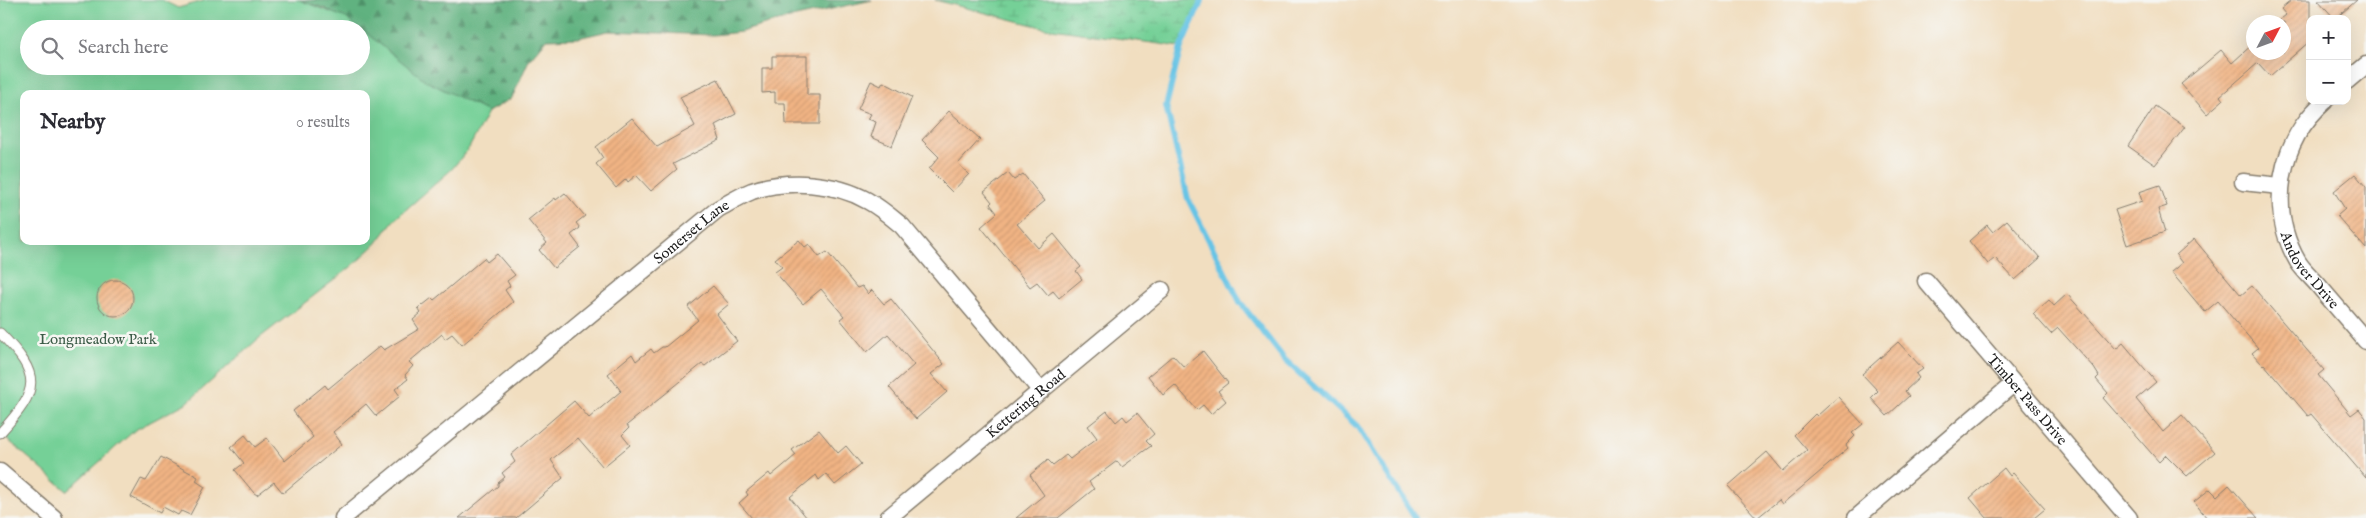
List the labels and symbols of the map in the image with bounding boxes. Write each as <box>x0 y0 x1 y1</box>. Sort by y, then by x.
north arrow <box>2246 15 2291 60</box>
street label: Somerset Lane <box>649 195 733 268</box>
street label: Andover Drive <box>2276 228 2344 313</box>
park label: Longmeadow Park <box>39 330 158 349</box>
street label: Timber Pass Drive <box>1983 350 2072 449</box>
street label: Kettering Road <box>982 364 1070 442</box>

